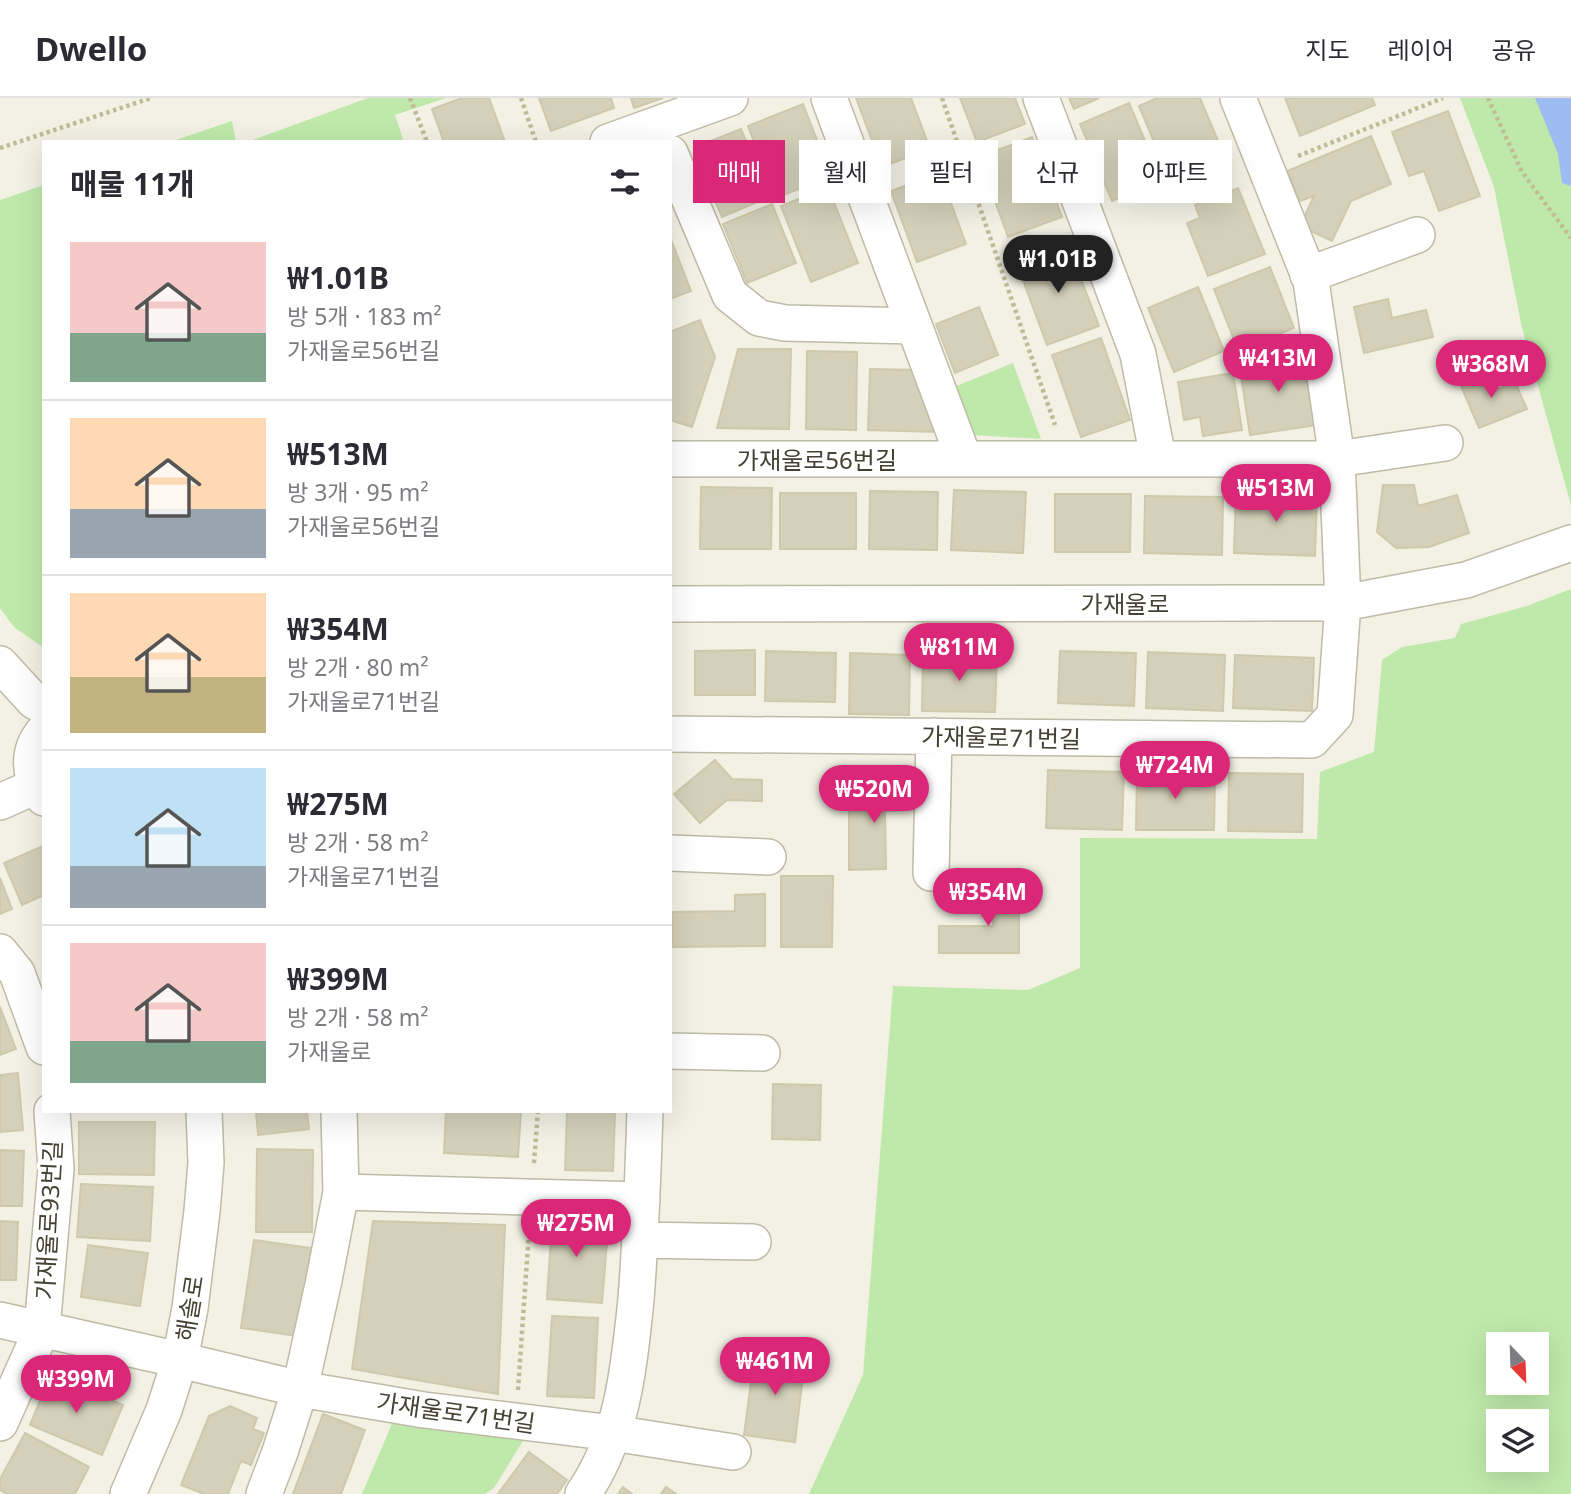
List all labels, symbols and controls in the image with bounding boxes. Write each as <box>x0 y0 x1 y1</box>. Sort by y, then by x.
text: Dwello <box>35 26 147 71</box>
text: 지도 <box>1305 33 1350 66</box>
text: 레이어 <box>1388 33 1454 66</box>
text: 공유 <box>1492 33 1536 66</box>
chip: 매매 <box>693 140 785 203</box>
chip: 월세 <box>799 140 891 203</box>
chip: 필터 <box>905 140 998 203</box>
chip: 신규 <box>1012 140 1104 203</box>
chip: 아파트 <box>1118 140 1232 203</box>
text: 매물 11개 <box>70 163 195 204</box>
icon: filters <box>606 163 644 201</box>
pin: ₩1.01B <box>1001 236 1115 295</box>
text: ₩1.01B <box>1019 242 1097 274</box>
text: ₩1.01B <box>287 257 389 298</box>
icon: home <box>126 270 210 354</box>
text: 방 5개 · 183 m² <box>287 300 442 332</box>
text: 가재울로56번길 <box>287 334 440 366</box>
pin: ₩413M <box>1229 334 1327 394</box>
text: ₩413M <box>1239 341 1317 373</box>
pin: ₩368M <box>1442 341 1540 400</box>
text: ₩368M <box>1452 347 1530 379</box>
text: ₩513M <box>287 433 389 474</box>
street label: 가재울로56번길 <box>737 443 897 476</box>
icon: home <box>126 446 210 530</box>
pin: ₩513M <box>1227 464 1325 524</box>
text: ₩513M <box>1237 471 1315 503</box>
text: 방 3개 · 95 m² <box>287 476 428 508</box>
text: 가재울로56번길 <box>287 510 440 542</box>
street label: 가재울로 <box>1081 587 1169 620</box>
text: ₩354M <box>287 608 389 649</box>
icon: home <box>126 621 210 705</box>
pin: ₩811M <box>910 624 1008 683</box>
text: ₩811M <box>920 630 998 662</box>
text: 방 2개 · 80 m² <box>287 651 428 683</box>
text: 가재울로71번길 <box>287 685 440 717</box>
street label: 가재울로71번길 <box>921 719 1081 755</box>
pin: ₩724M <box>1126 742 1224 801</box>
text: ₩724M <box>1136 748 1214 780</box>
pin: ₩520M <box>825 766 923 825</box>
text: ₩520M <box>835 772 913 804</box>
text: ₩275M <box>287 783 389 824</box>
icon: home <box>126 796 210 880</box>
text: 방 2개 · 58 m² <box>287 826 428 858</box>
text: 가재울로71번길 <box>287 860 440 892</box>
pin: ₩354M <box>939 868 1037 928</box>
text: ₩354M <box>949 875 1027 907</box>
text: ₩399M <box>287 958 389 999</box>
icon: home <box>126 971 210 1055</box>
text: 방 2개 · 58 m² <box>287 1001 428 1033</box>
text: 가재울로 <box>287 1035 372 1067</box>
street label: 가재울로93번길 <box>27 1139 69 1301</box>
pin: ₩275M <box>527 1200 625 1259</box>
text: ₩275M <box>537 1206 615 1238</box>
street label: 해솔로 <box>168 1273 210 1343</box>
north arrow <box>1486 1332 1549 1395</box>
map controls <box>1486 1332 1549 1472</box>
pin: ₩461M <box>726 1338 824 1397</box>
text: ₩461M <box>736 1344 814 1376</box>
pin: ₩399M <box>27 1356 125 1415</box>
text: ₩399M <box>37 1362 115 1394</box>
street label: 가재울로71번길 <box>375 1385 537 1439</box>
button: layers <box>1486 1409 1549 1472</box>

